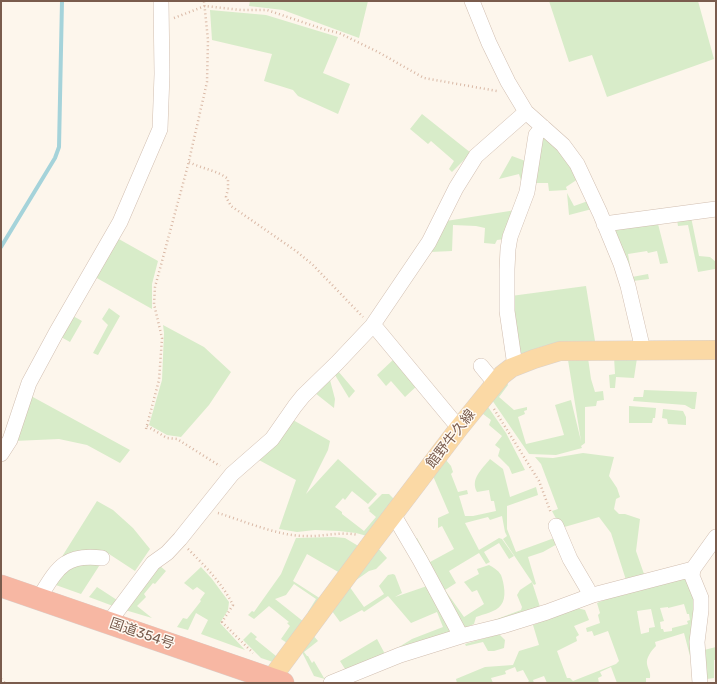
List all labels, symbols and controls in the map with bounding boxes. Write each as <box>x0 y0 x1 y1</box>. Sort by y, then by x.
street label: 館野牛久線 <box>423 406 479 472</box>
street label: 国道354号 <box>107 615 177 653</box>

